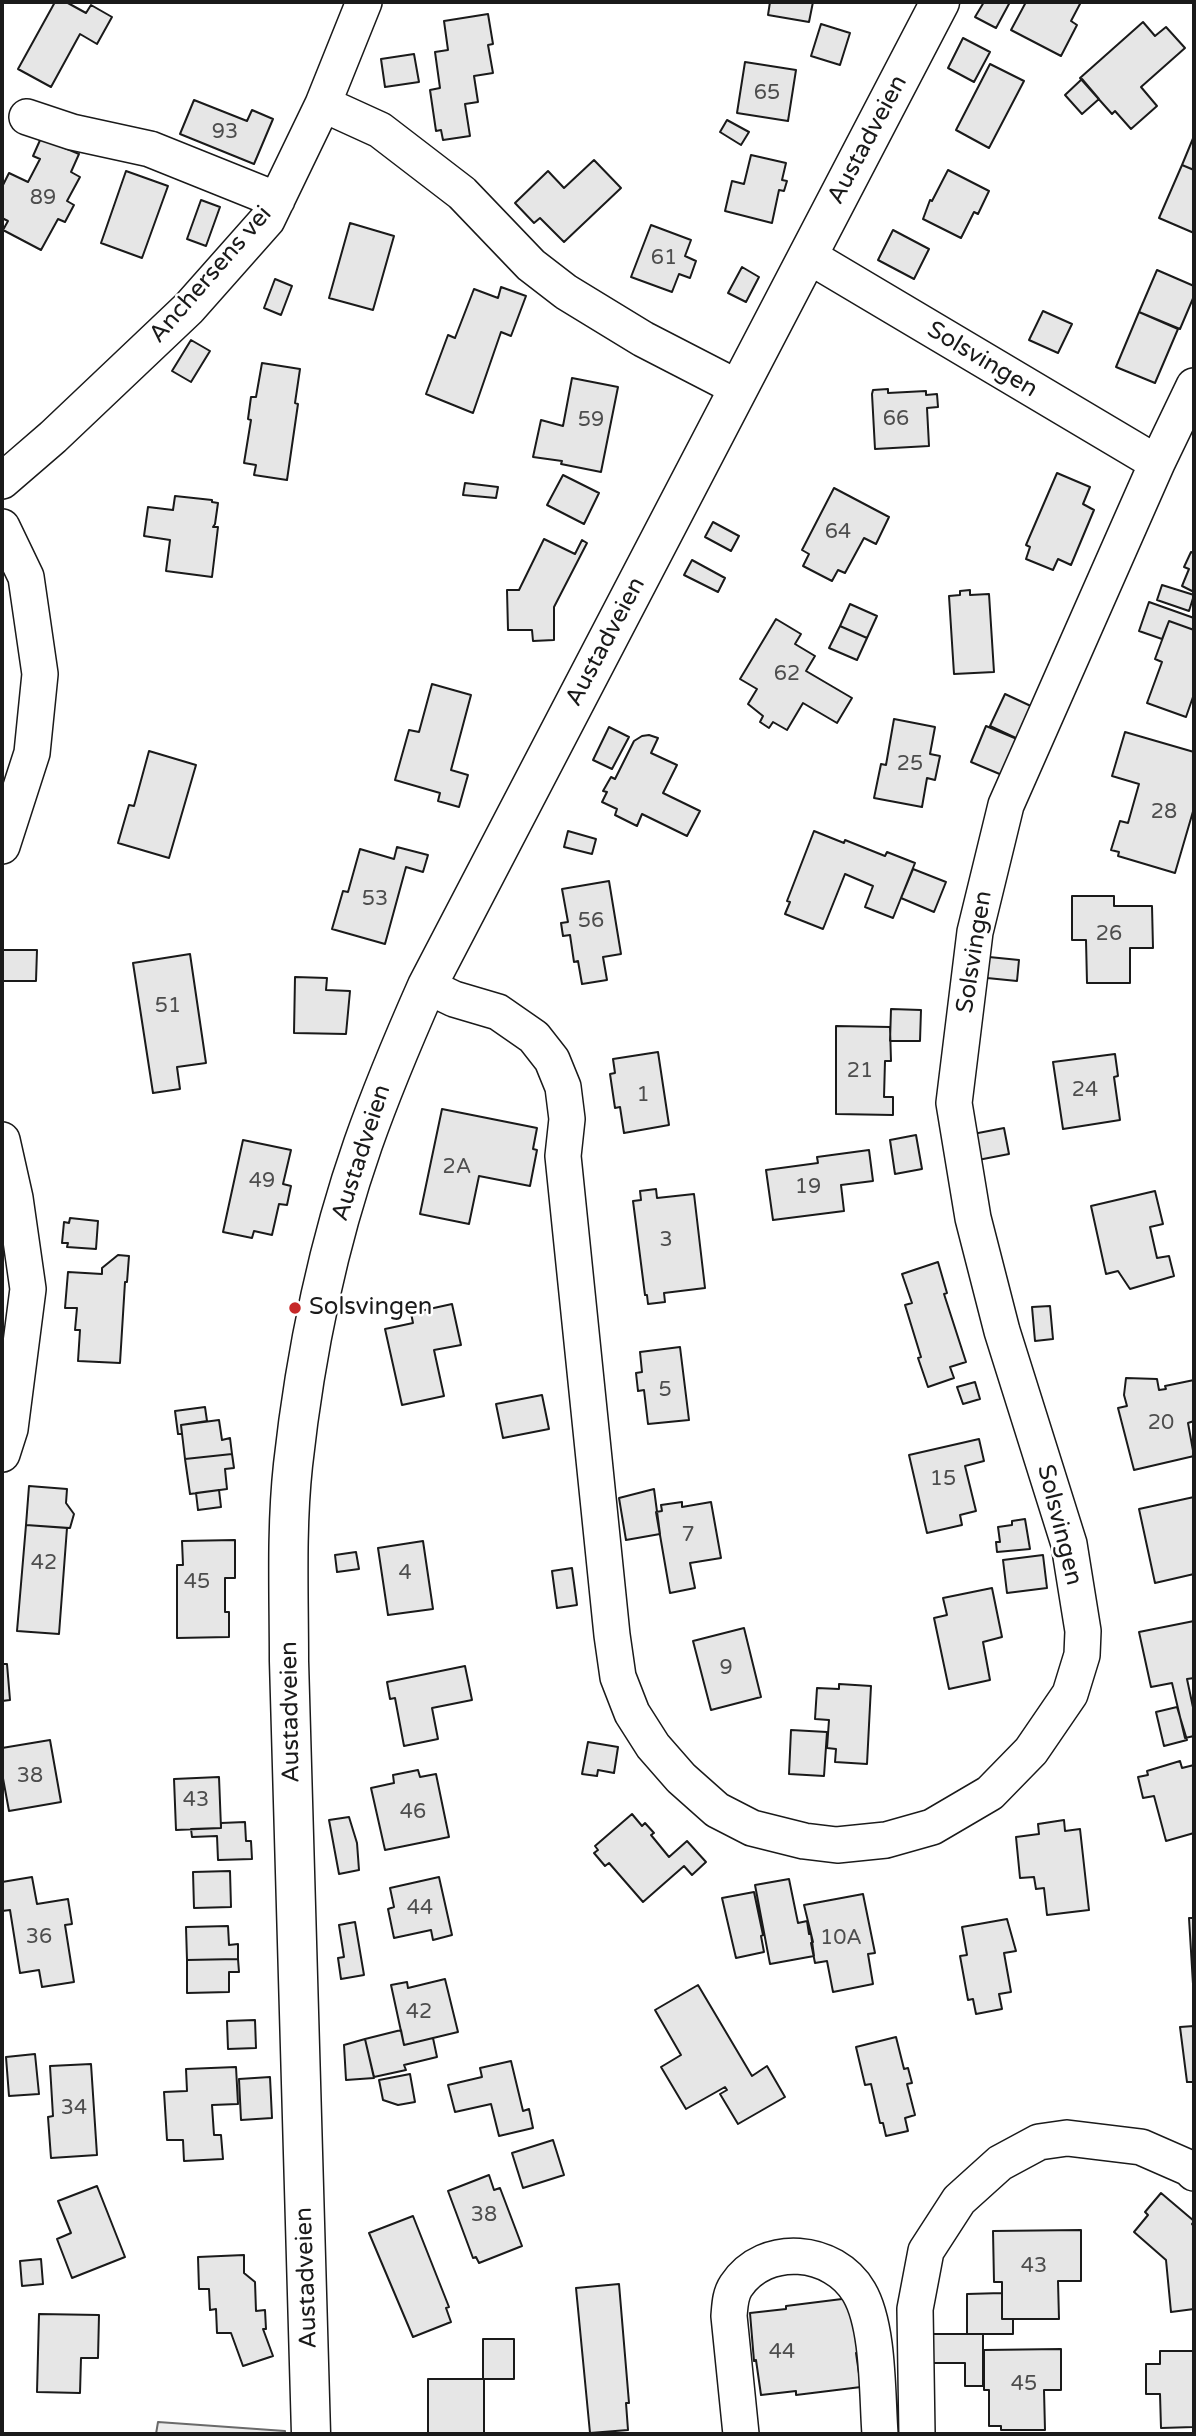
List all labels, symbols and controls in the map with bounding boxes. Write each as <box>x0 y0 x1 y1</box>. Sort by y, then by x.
street label: Austadveien <box>822 71 914 209</box>
house number: 65 <box>754 80 780 106</box>
house number: 93 <box>212 119 238 145</box>
house number: 89 <box>30 185 56 211</box>
street label: Anchersens vei <box>144 201 278 349</box>
house number: 61 <box>651 245 677 271</box>
street label: Solsvingen <box>922 316 1042 404</box>
house number: 66 <box>883 406 909 432</box>
house number: 59 <box>578 407 604 433</box>
house number: 64 <box>825 519 851 545</box>
street label: Austadveien <box>560 573 652 711</box>
house number: 62 <box>774 661 800 687</box>
house number: 25 <box>897 751 923 777</box>
house number: 28 <box>1151 799 1177 825</box>
house number: 53 <box>362 886 388 912</box>
street label: Solsvingen <box>951 889 999 1015</box>
house number: 56 <box>578 908 604 934</box>
house number: 26 <box>1096 921 1122 947</box>
house number: 51 <box>155 993 181 1019</box>
house number: 21 <box>847 1058 873 1084</box>
house number: 24 <box>1072 1077 1098 1103</box>
street label: Austadveien <box>326 1081 398 1225</box>
house number: 1 <box>636 1082 650 1108</box>
house number: 2A <box>443 1154 471 1180</box>
house number: 49 <box>249 1168 275 1194</box>
house number: 19 <box>795 1174 821 1200</box>
house number: 3 <box>659 1227 673 1253</box>
place label: Solsvingen <box>309 1294 432 1322</box>
marker: Solsvingen <box>287 1300 303 1316</box>
house number: 5 <box>658 1377 672 1403</box>
house number: 20 <box>1148 1410 1174 1436</box>
street label: Solsvingen <box>1030 1462 1088 1588</box>
house number: 15 <box>930 1466 956 1492</box>
house number: 7 <box>681 1522 695 1548</box>
house number: 42 <box>31 1550 57 1576</box>
house number: 4 <box>398 1560 412 1586</box>
house number: 45 <box>184 1569 210 1595</box>
street label: Austadveien <box>275 1641 307 1783</box>
house number: 9 <box>719 1655 733 1681</box>
house number: 38 <box>17 1763 43 1789</box>
house number: 43 <box>183 1787 209 1813</box>
house number: 46 <box>400 1799 426 1825</box>
house number: 44 <box>407 1895 433 1921</box>
house number: 36 <box>26 1924 52 1950</box>
house number: 10A <box>820 1925 862 1951</box>
house number: 42 <box>406 1999 432 2025</box>
house number: 34 <box>61 2095 87 2121</box>
house number: 38 <box>471 2202 497 2228</box>
street label: Austadveien <box>290 2207 324 2349</box>
house number: 43 <box>1021 2253 1047 2279</box>
house number: 44 <box>769 2339 795 2365</box>
house number: 45 <box>1011 2371 1037 2397</box>

